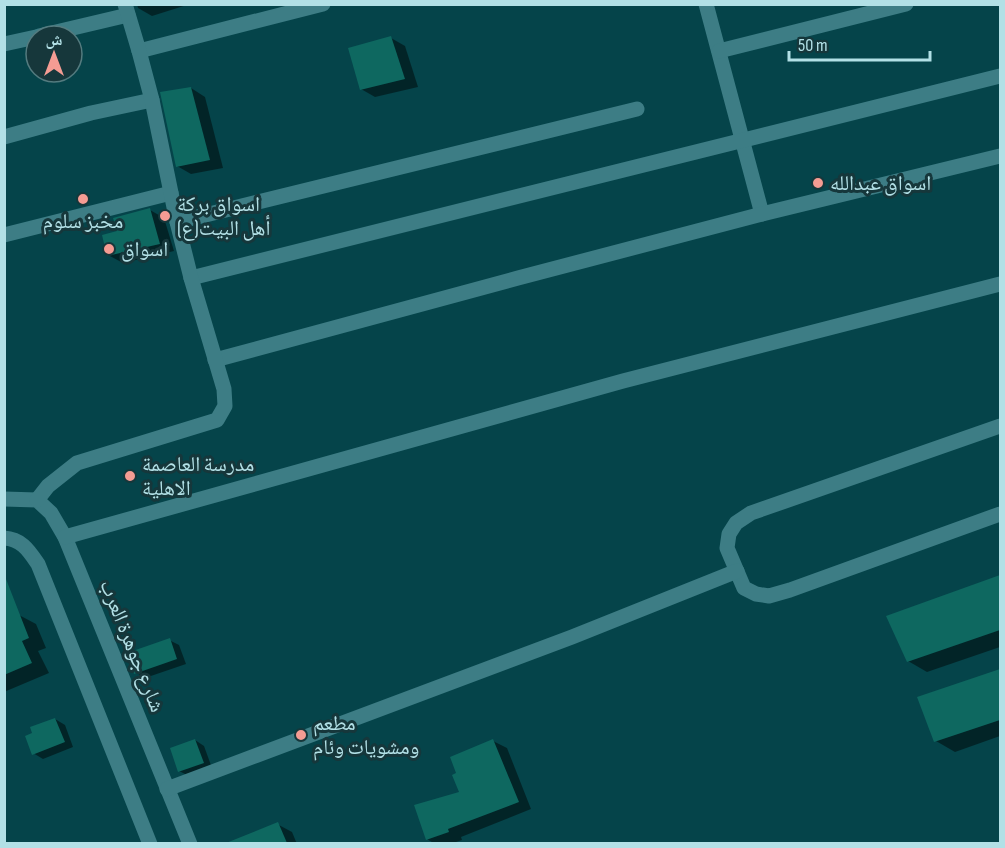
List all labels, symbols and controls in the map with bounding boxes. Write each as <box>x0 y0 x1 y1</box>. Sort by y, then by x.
north arrow <box>24 24 84 84</box>
scale bar <box>789 24 930 62</box>
text: ش <box>46 31 63 50</box>
text: 50 m <box>798 35 828 56</box>
place label: اسواق عبدالله <box>830 171 931 196</box>
marker: اسواق عبدالله <box>811 176 825 190</box>
marker: مخبز سلوم <box>76 192 90 206</box>
place label: اسواق بركة أهل البيت(ع) <box>177 192 271 241</box>
place label: مخبز سلوم <box>43 209 123 235</box>
marker: اسواق بركة أهل البيت(ع) <box>158 209 172 223</box>
place label: اسواق <box>121 237 168 262</box>
marker: اسواق <box>102 242 116 256</box>
place label: مدرسة العاصمة الاهلية <box>142 452 254 501</box>
marker: مدرسة العاصمة الاهلية <box>123 469 137 483</box>
street label: شارع جوهرة العرب <box>94 576 170 716</box>
place label: مطعم ومشويات وئام <box>313 711 419 761</box>
marker: مطعم ومشويات وئام <box>294 728 308 742</box>

